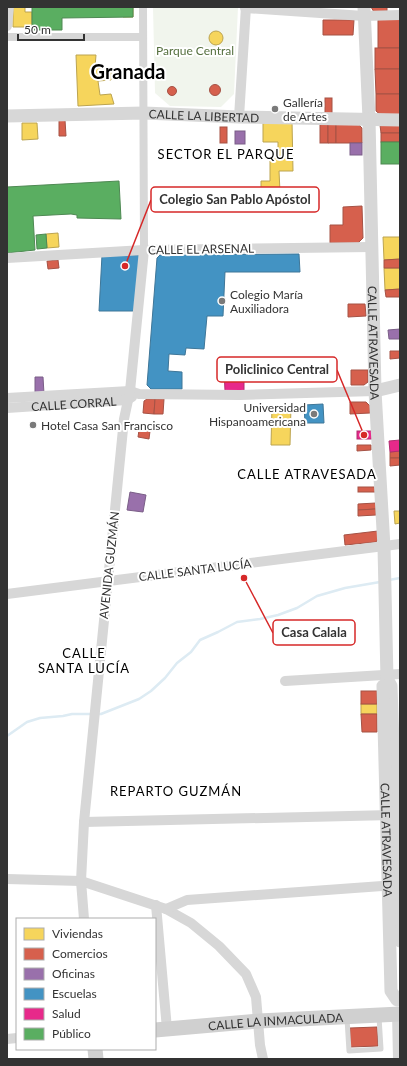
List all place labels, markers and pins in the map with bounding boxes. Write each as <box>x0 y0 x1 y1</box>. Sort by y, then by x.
place label: Gallería de Artes <box>283 95 327 124</box>
marker: Gallería de Artes <box>270 104 280 114</box>
callout: Colegio San Pablo Apóstol <box>151 187 319 212</box>
place label: Colegio María Auxiliadora <box>230 287 303 316</box>
marker: Colegio María Auxiliadora <box>217 296 227 306</box>
callout: Policlinico Central <box>217 357 337 382</box>
place label: Universidad Hispanoamericana <box>209 400 306 429</box>
marker: Universidad Hispanoamericana <box>309 409 319 419</box>
place label: Hotel Casa San Francisco <box>41 418 173 433</box>
marker: Hotel Casa San Francisco <box>28 420 38 430</box>
callout: Casa Calala <box>273 620 355 645</box>

